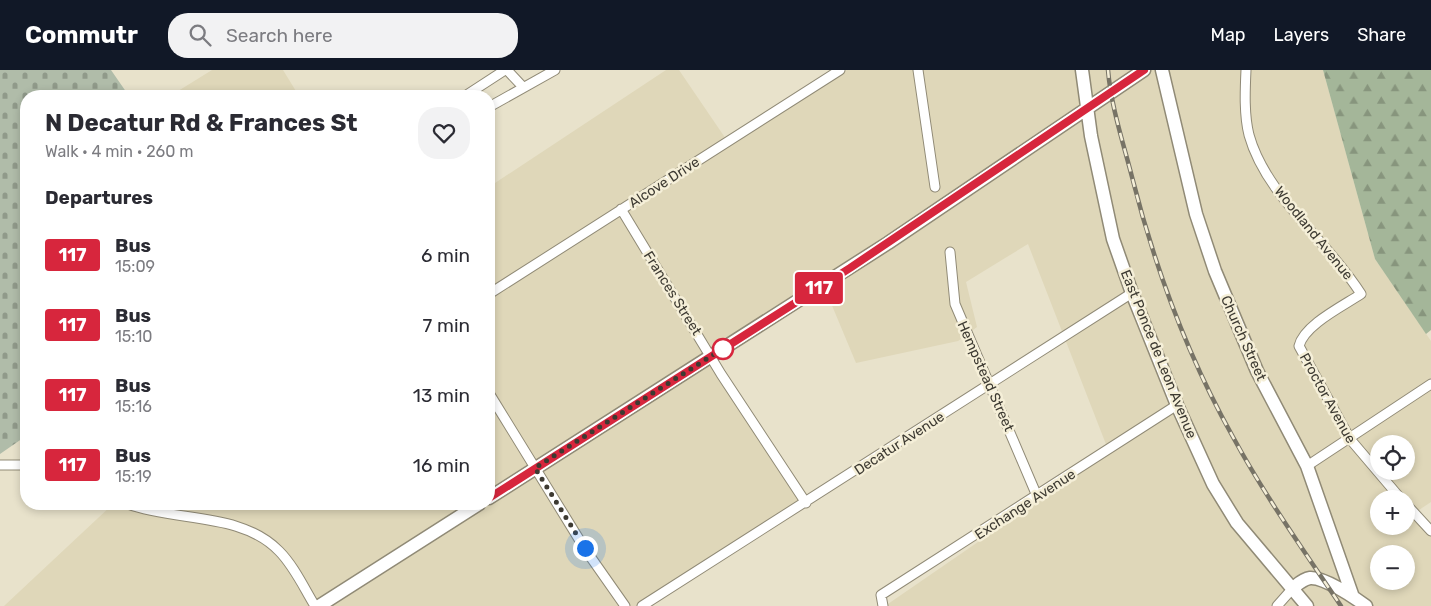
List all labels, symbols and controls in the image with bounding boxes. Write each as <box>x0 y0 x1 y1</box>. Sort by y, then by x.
search box <box>168 13 518 58</box>
text: Commutr <box>25 21 138 49</box>
icon: search <box>186 21 214 49</box>
text: Search here <box>226 24 333 47</box>
text: Map <box>1211 24 1246 46</box>
text: Layers <box>1274 24 1329 46</box>
text: Share <box>1357 24 1406 46</box>
button: heart <box>418 107 470 159</box>
text: N Decatur Rd & Frances St <box>45 109 358 137</box>
text: Walk · 4 min · 260 m <box>45 142 194 161</box>
street label: Alcove Drive <box>626 153 703 212</box>
street label: Woodland Avenue <box>1271 183 1357 284</box>
text: Departures <box>45 186 153 209</box>
text: Bus <box>115 234 151 257</box>
text: 117 <box>58 244 87 266</box>
text: 6 min <box>421 244 470 267</box>
street label: Frances Street <box>640 248 706 339</box>
text: 15:09 <box>115 257 155 276</box>
street label: East Ponce de Leon Avenue <box>1117 267 1200 441</box>
line badge: 117 <box>790 272 848 304</box>
text: 117 <box>805 277 833 299</box>
street label: Church Street <box>1217 293 1270 384</box>
text: Bus <box>115 304 151 327</box>
text: 117 <box>58 314 87 336</box>
text: 7 min <box>423 314 470 337</box>
street label: Hempstead Street <box>954 318 1018 435</box>
text: 15:10 <box>115 327 152 346</box>
unlabelled marker <box>712 338 734 360</box>
street label: Proctor Avenue <box>1296 350 1359 446</box>
text: Bus <box>115 374 151 397</box>
text: 117 <box>58 384 87 406</box>
text: 13 min <box>413 384 470 407</box>
text: 15:16 <box>115 397 152 416</box>
street label: Decatur Avenue <box>851 408 948 479</box>
map controls <box>1370 435 1415 590</box>
button: locate <box>1370 435 1415 480</box>
text: Bus <box>115 444 151 467</box>
text: 117 <box>58 454 87 476</box>
text: 16 min <box>413 454 470 477</box>
street label: Exchange Avenue <box>972 465 1079 543</box>
text: 15:19 <box>115 467 152 486</box>
button: + <box>1370 490 1415 535</box>
your location <box>573 536 598 561</box>
button: − <box>1370 545 1415 590</box>

